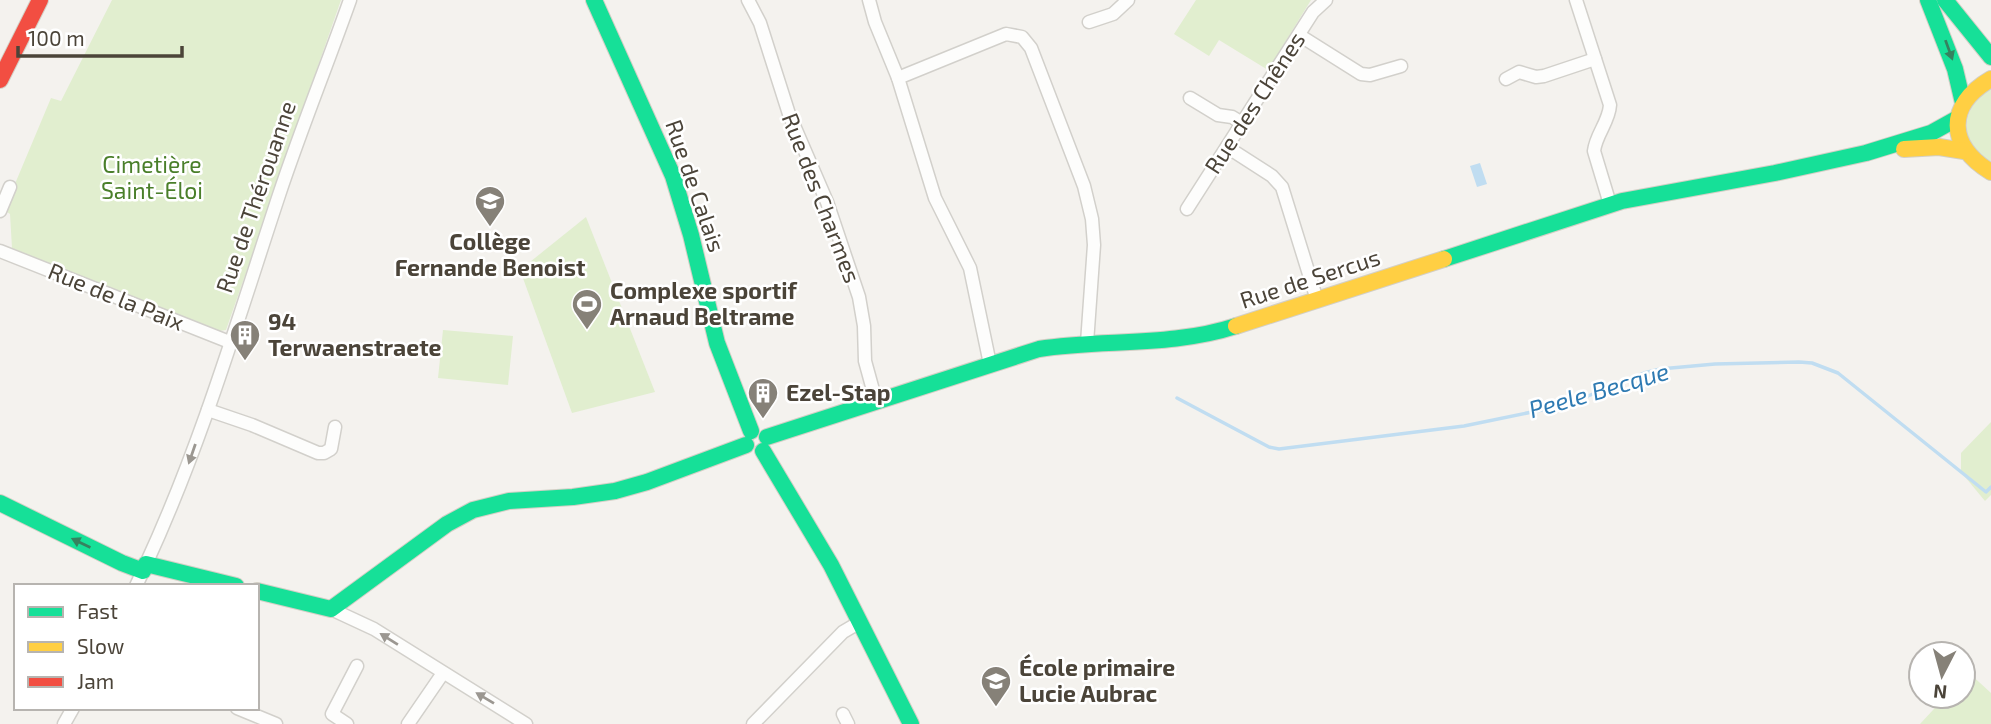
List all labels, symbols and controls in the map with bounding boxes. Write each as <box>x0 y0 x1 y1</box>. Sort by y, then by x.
scale bar <box>18 14 182 58</box>
text: 100 m <box>28 25 85 50</box>
street label: Rue des Chênes <box>1198 26 1310 179</box>
one-way arrow <box>1944 40 1955 61</box>
street label: Rue de Thérouanne <box>209 97 301 296</box>
street label: Rue des Charmes <box>777 109 867 287</box>
street label: Rue de Calais <box>660 116 732 255</box>
park label: Cimetière Saint-Éloi <box>101 150 203 204</box>
school or university icon: Collège Fernande Benoist <box>473 184 507 228</box>
place label: Collège Fernande Benoist <box>395 227 585 281</box>
street label: Rue de Sercus <box>1236 242 1383 314</box>
street label: Rue de la Paix <box>44 256 188 336</box>
place label: Complexe sportif Arnaud Beltrame <box>610 276 797 330</box>
sports icon: Complexe sportif Arnaud Beltrame <box>570 287 604 331</box>
place label: 94 Terwaenstraete <box>268 307 442 361</box>
building icon: 94 Terwaenstraete <box>228 318 262 362</box>
water label: Peele Becque <box>1525 356 1672 423</box>
building icon: Ezel-Stap <box>746 376 780 420</box>
place label: Ezel-Stap <box>786 378 891 406</box>
one-way arrow <box>187 443 198 464</box>
one-way arrow <box>71 538 91 549</box>
legend <box>14 584 259 710</box>
text: Fast <box>77 598 118 623</box>
one-way arrow <box>379 632 398 645</box>
text: Slow <box>77 633 124 658</box>
north arrow <box>1907 640 1977 710</box>
place label: École primaire Lucie Aubrac <box>1019 653 1175 707</box>
school or university icon: École primaire Lucie Aubrac <box>979 664 1013 708</box>
text: Jam <box>77 668 114 693</box>
text: N <box>1932 680 1948 705</box>
one-way arrow <box>475 692 494 705</box>

